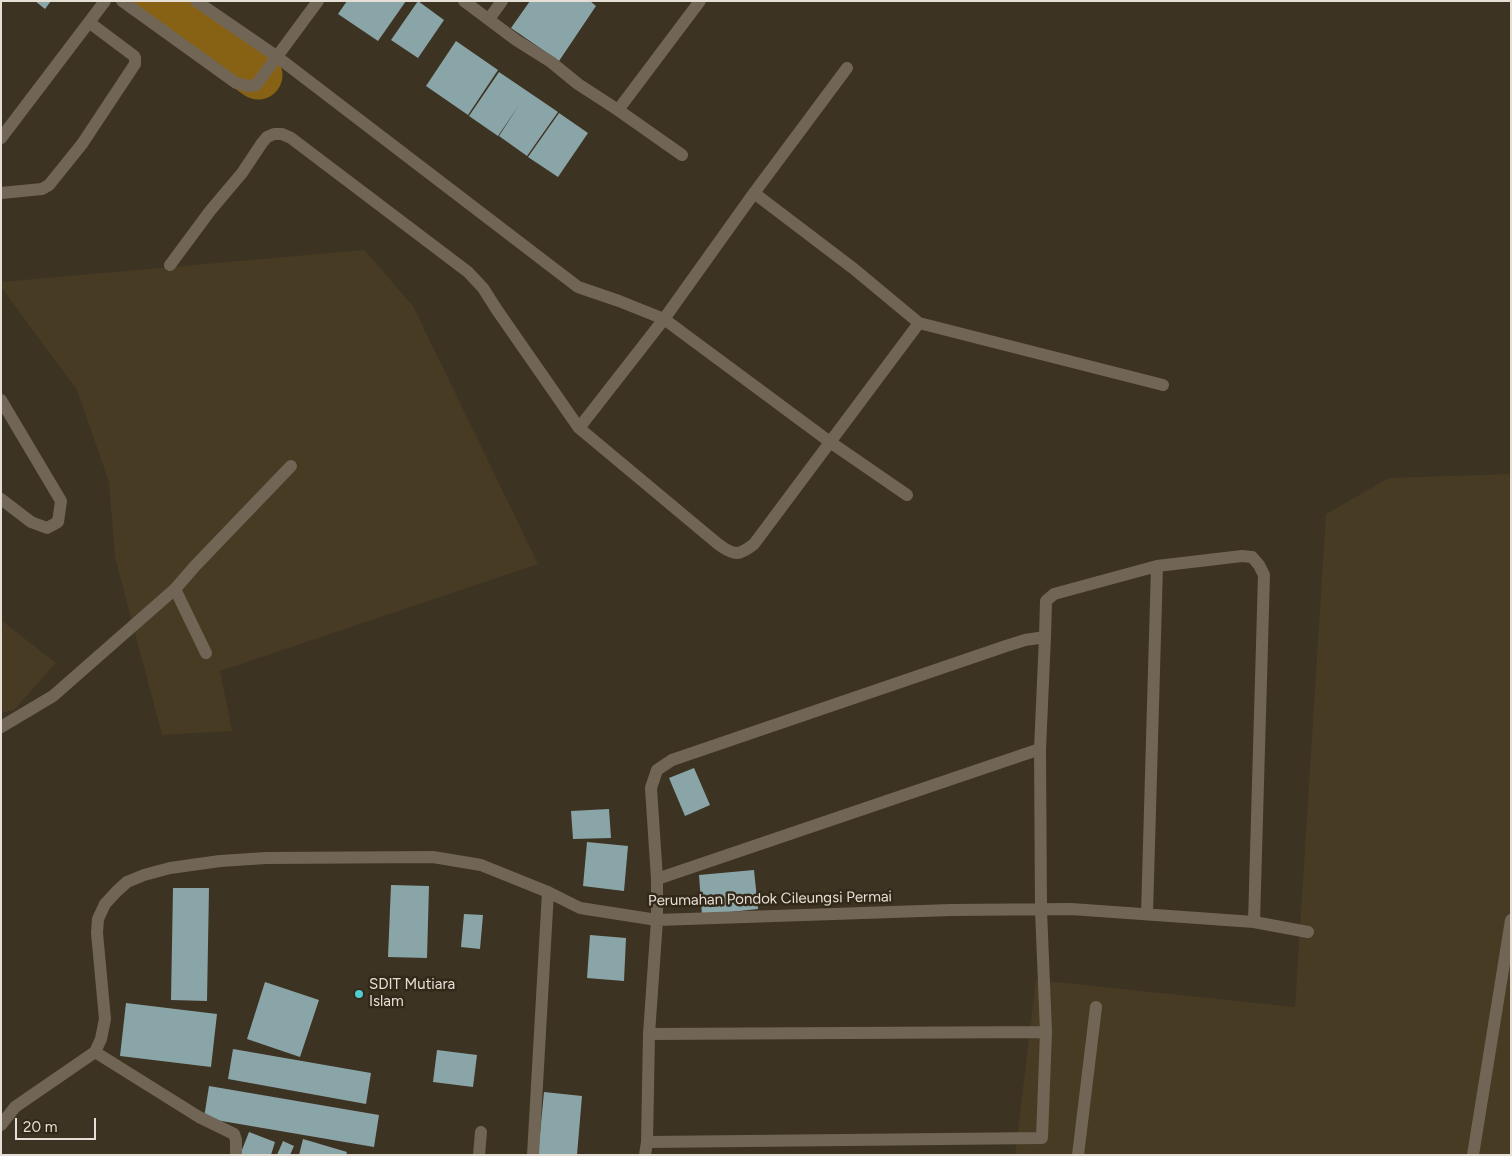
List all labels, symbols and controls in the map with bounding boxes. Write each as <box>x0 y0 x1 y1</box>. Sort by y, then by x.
street label: Perumahan Pondok Cileungsi Permai <box>648 888 892 910</box>
place label: SDIT Mutiara Islam <box>369 976 455 1011</box>
marker: SDIT Mutiara Islam <box>353 988 365 1000</box>
scale bar <box>18 1108 99 1140</box>
text: 20 m <box>23 1118 57 1136</box>

